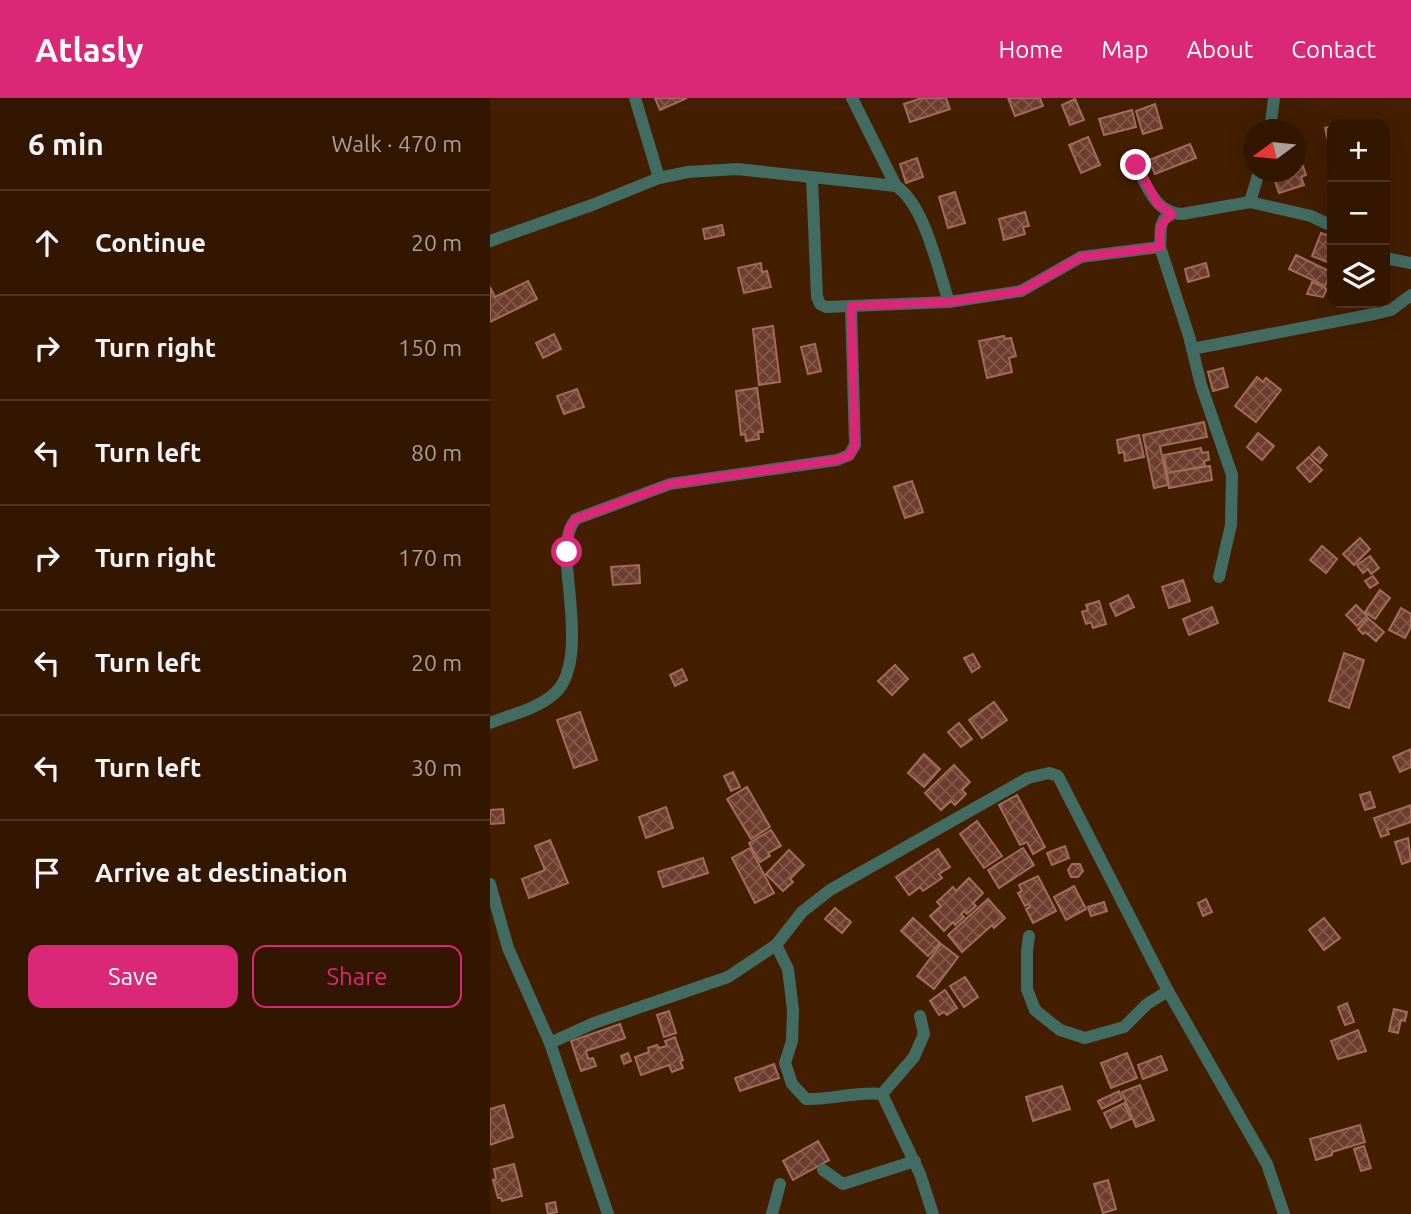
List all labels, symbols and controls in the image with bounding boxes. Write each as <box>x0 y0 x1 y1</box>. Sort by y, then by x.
text: Atlasly <box>35 31 144 68</box>
text: Home <box>998 36 1063 63</box>
text: Map <box>1101 36 1148 63</box>
text: About <box>1186 36 1253 63</box>
text: Contact <box>1291 36 1376 63</box>
north arrow <box>1243 119 1306 182</box>
map controls <box>1327 119 1390 308</box>
button: + <box>1327 119 1390 182</box>
text: 6 min <box>28 127 104 161</box>
text: Walk · 470 m <box>331 131 462 156</box>
route end <box>1120 149 1151 180</box>
button: − <box>1327 182 1390 245</box>
icon: ahead <box>28 224 66 262</box>
text: Continue <box>95 228 206 257</box>
text: 20 m <box>411 230 462 255</box>
button: layers <box>1327 245 1390 308</box>
icon: right <box>28 329 66 367</box>
text: Turn right <box>95 333 216 362</box>
text: 150 m <box>398 335 462 360</box>
icon: left <box>28 434 66 472</box>
text: Turn left <box>95 438 201 467</box>
text: 80 m <box>411 440 462 465</box>
route start <box>551 536 582 567</box>
icon: right <box>28 539 66 577</box>
text: Turn right <box>95 543 216 572</box>
text: 170 m <box>398 545 462 570</box>
icon: left <box>28 644 66 682</box>
text: Turn left <box>95 648 201 677</box>
text: 20 m <box>411 650 462 675</box>
icon: left <box>28 749 66 787</box>
text: Turn left <box>95 753 201 782</box>
text: 30 m <box>411 755 462 780</box>
icon: arrive <box>28 854 66 892</box>
text: Arrive at destination <box>95 858 348 887</box>
button: Save <box>28 945 238 1008</box>
button: Share <box>252 945 462 1008</box>

